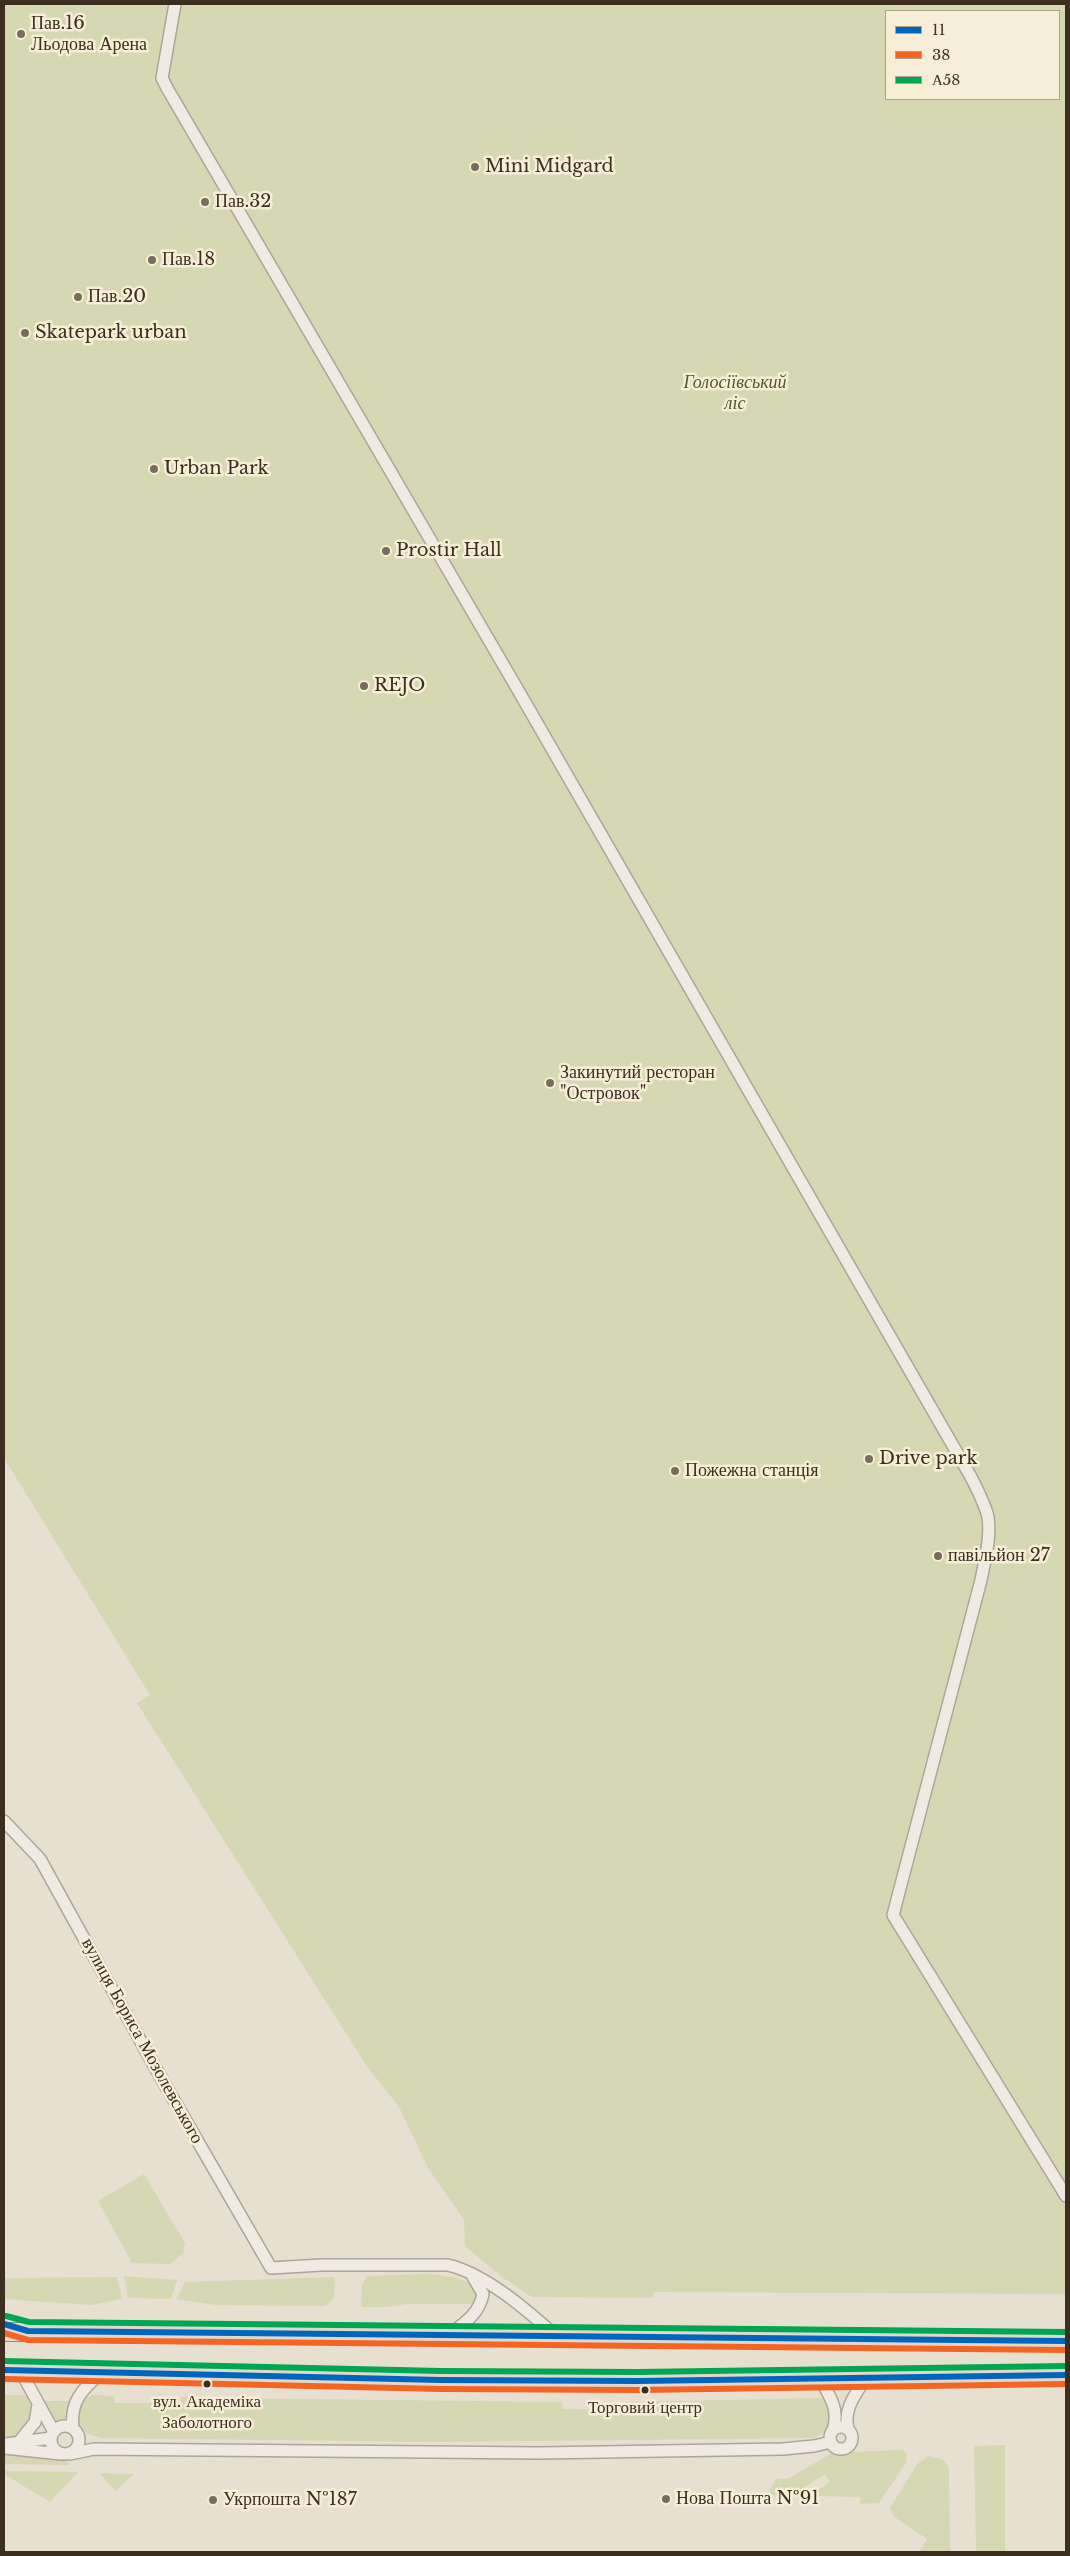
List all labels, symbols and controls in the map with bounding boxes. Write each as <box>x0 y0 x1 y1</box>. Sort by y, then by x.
legend <box>885 10 1060 100</box>
place label: Пав.16 Льодова Арена <box>31 13 147 56</box>
text: 11 <box>932 20 945 39</box>
marker: Пав.16 Льодова Арена <box>15 28 27 40</box>
text: 38 <box>932 45 950 64</box>
text: А58 <box>932 70 960 89</box>
place label: Mini Midgard <box>485 156 614 178</box>
marker: Mini Midgard <box>469 161 481 173</box>
place label: Пав.32 <box>215 191 271 213</box>
marker: Пав.32 <box>199 196 211 208</box>
place label: Пав.18 <box>162 249 215 271</box>
marker: Пав.18 <box>146 254 158 266</box>
place label: Пав.20 <box>88 286 146 308</box>
marker: Пав.20 <box>72 291 84 303</box>
place label: Skatepark urban <box>35 322 187 344</box>
marker: Skatepark urban <box>19 327 31 339</box>
park label: Голосіївський ліс <box>683 372 787 414</box>
place label: Urban Park <box>164 458 269 480</box>
marker: Urban Park <box>148 463 160 475</box>
place label: Prostir Hall <box>396 540 502 562</box>
marker: Prostir Hall <box>380 545 392 557</box>
place label: REJO <box>374 675 425 697</box>
marker: REJO <box>358 680 370 692</box>
place label: Закинутий ресторан "Островок" <box>560 1062 715 1104</box>
marker: Закинутий ресторан "Островок" <box>544 1077 556 1089</box>
place label: Drive park <box>879 1448 977 1470</box>
marker: Drive park <box>863 1453 875 1465</box>
place label: Пожежна станція <box>685 1460 819 1482</box>
marker: Пожежна станція <box>669 1465 681 1477</box>
place label: павільйон 27 <box>948 1545 1050 1567</box>
marker: павільйон 27 <box>932 1550 944 1562</box>
street label: вулиця Бориса Мозолевського <box>76 1934 208 2148</box>
marker: вул. Академіка Заболотного <box>202 2379 212 2389</box>
marker: Торговий центр <box>640 2385 650 2395</box>
place label: вул. Академіка Заболотного <box>153 2392 261 2432</box>
place label: Торговий центр <box>588 2398 702 2418</box>
place label: Нова Пошта №91 <box>676 2488 819 2510</box>
place label: Укрпошта №187 <box>223 2489 357 2511</box>
marker: Нова Пошта №91 <box>660 2493 672 2505</box>
marker: Укрпошта №187 <box>207 2494 219 2506</box>

